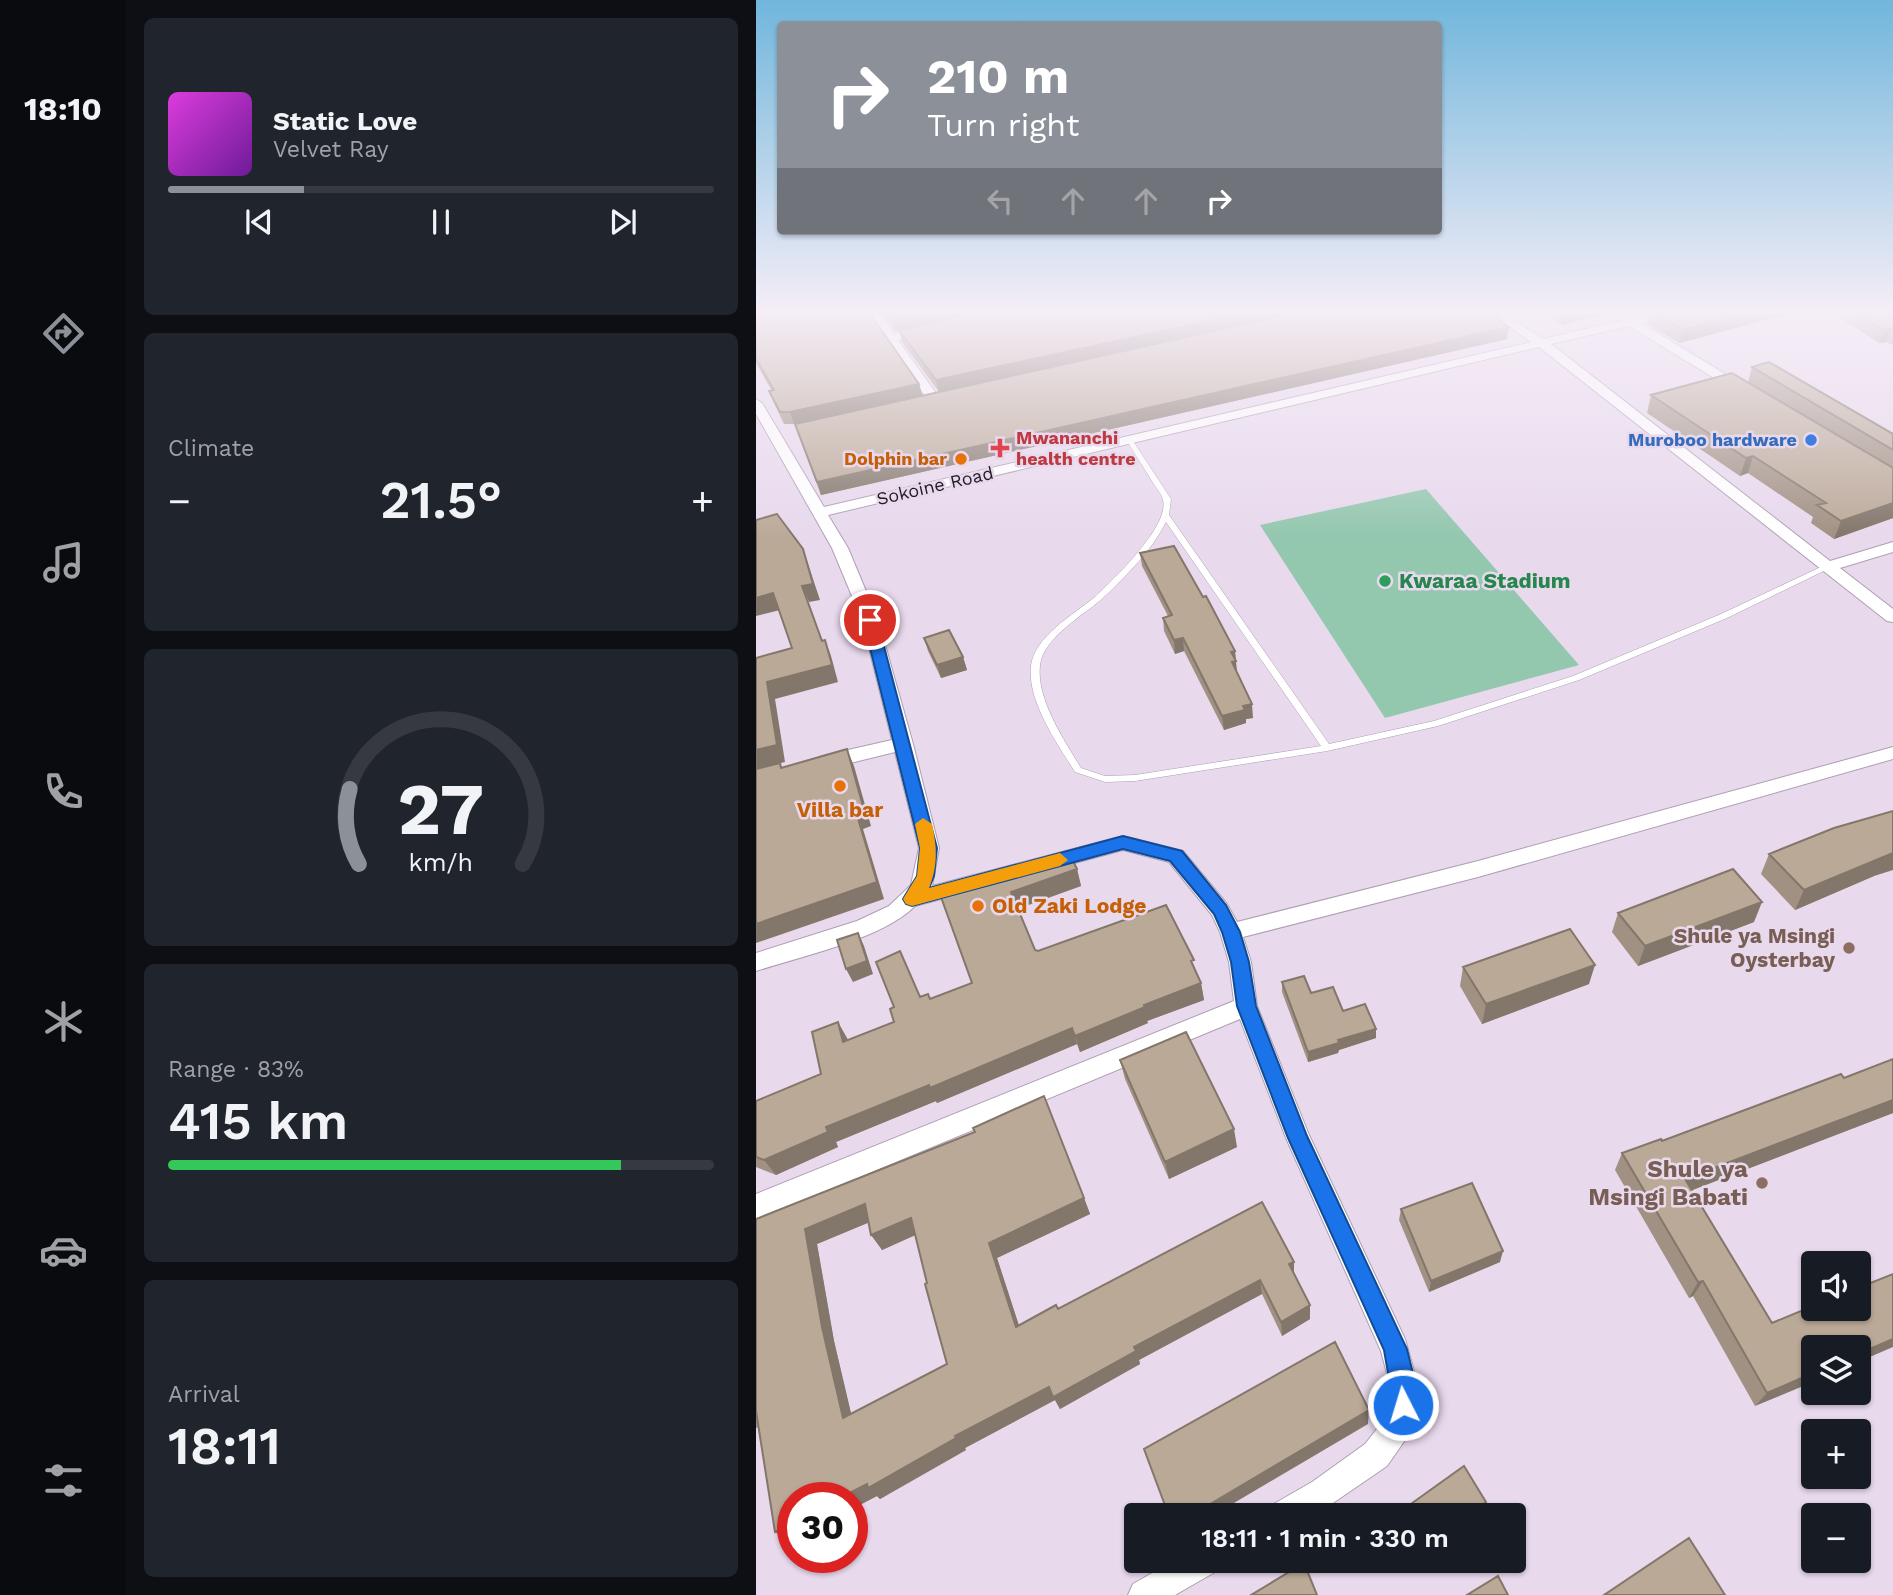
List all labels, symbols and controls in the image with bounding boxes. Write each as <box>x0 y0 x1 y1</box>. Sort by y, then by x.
text: 210 m <box>927 47 1069 105</box>
icon: right <box>812 49 903 140</box>
text: 18:10 <box>24 90 102 128</box>
text: Static Love <box>273 106 417 136</box>
text: Turn right <box>927 106 1079 144</box>
text: Velvet Ray <box>273 136 389 163</box>
icon: left <box>981 182 1019 220</box>
icon: ahead <box>1054 182 1092 220</box>
icon: ahead <box>1127 182 1165 220</box>
icon: right <box>1200 182 1238 220</box>
icon: previous <box>240 203 278 241</box>
icon: pause <box>422 203 460 241</box>
icon: next <box>604 203 642 241</box>
icon: directions <box>39 309 88 358</box>
place label: Mwananchi health centre <box>1016 427 1136 469</box>
place label: Muroboo hardware <box>1628 429 1797 450</box>
marker: Muroboo hardware <box>1803 432 1819 448</box>
text: Climate <box>168 435 254 462</box>
marker: Mwananchi health centre <box>990 438 1010 458</box>
place label: Dolphin bar <box>844 448 947 469</box>
marker: Dolphin bar <box>953 451 969 467</box>
street label: Sokoine Road <box>874 462 995 509</box>
text: 21.5° <box>380 470 502 531</box>
text: − <box>168 479 191 523</box>
text: + <box>691 479 714 523</box>
icon: music <box>39 538 88 587</box>
place label: Kwaraa Stadium <box>1399 568 1571 593</box>
marker: Kwaraa Stadium <box>1377 573 1393 589</box>
pin <box>840 590 900 650</box>
icon: arrive <box>851 601 889 639</box>
text: 27 <box>398 766 484 852</box>
icon: phone <box>39 767 88 816</box>
marker: Villa bar <box>832 778 848 794</box>
place label: Villa bar <box>797 797 883 822</box>
text: km/h <box>409 847 473 876</box>
place label: Old Zaki Lodge <box>992 893 1146 918</box>
marker: Old Zaki Lodge <box>970 898 986 914</box>
place label: Shule ya Msingi Oysterbay <box>1674 923 1835 972</box>
marker: Shule ya Msingi Oysterbay <box>1841 940 1857 956</box>
icon: climate <box>39 997 88 1046</box>
text: Range · 83% <box>168 1056 304 1083</box>
text: 415 km <box>168 1091 348 1152</box>
place label: Shule ya Msingi Babati <box>1588 1155 1748 1211</box>
marker: Shule ya Msingi Babati <box>1754 1175 1770 1191</box>
icon: car <box>39 1226 88 1275</box>
map controls <box>1801 1251 1871 1573</box>
button: sound <box>1801 1251 1871 1321</box>
button: layers <box>1801 1335 1871 1405</box>
position arrow <box>1366 1368 1440 1442</box>
text: Arrival <box>168 1381 240 1408</box>
text: 18:11 <box>168 1416 281 1477</box>
button: + <box>1801 1419 1871 1489</box>
icon: filters <box>39 1456 88 1505</box>
speed limit sign: 30 <box>777 1482 868 1573</box>
button: − <box>1801 1503 1871 1573</box>
text: 18:11 · 1 min · 330 m <box>1201 1523 1449 1553</box>

